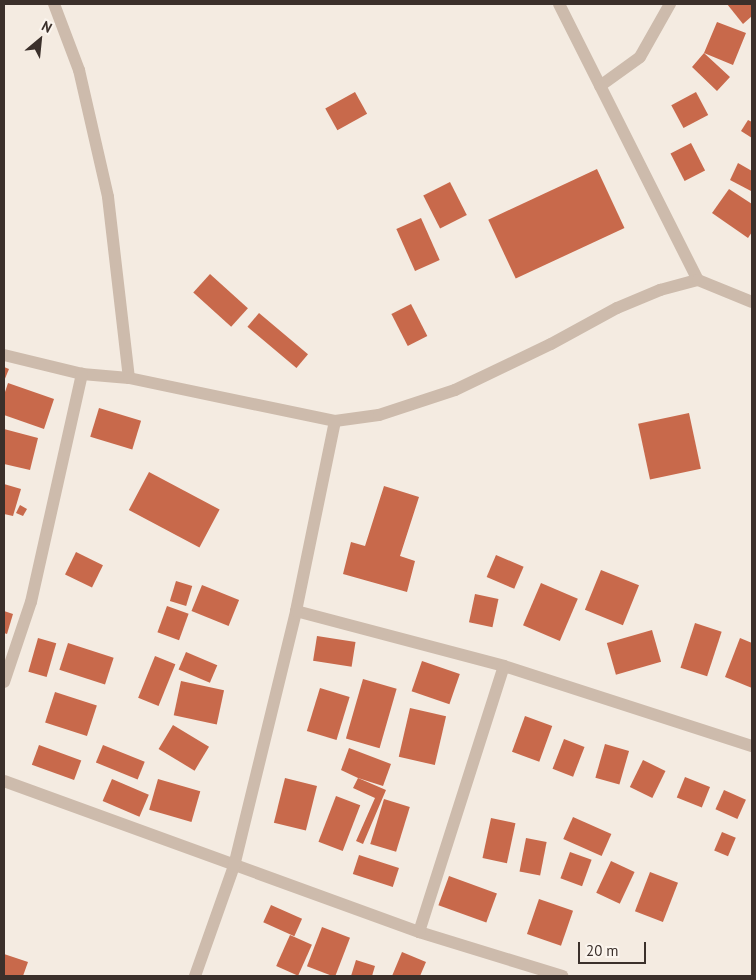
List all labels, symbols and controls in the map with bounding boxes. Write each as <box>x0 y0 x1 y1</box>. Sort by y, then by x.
north arrow <box>15 15 65 65</box>
text: N <box>39 17 55 37</box>
scale bar <box>581 932 648 964</box>
text: 20 m <box>586 941 619 960</box>

